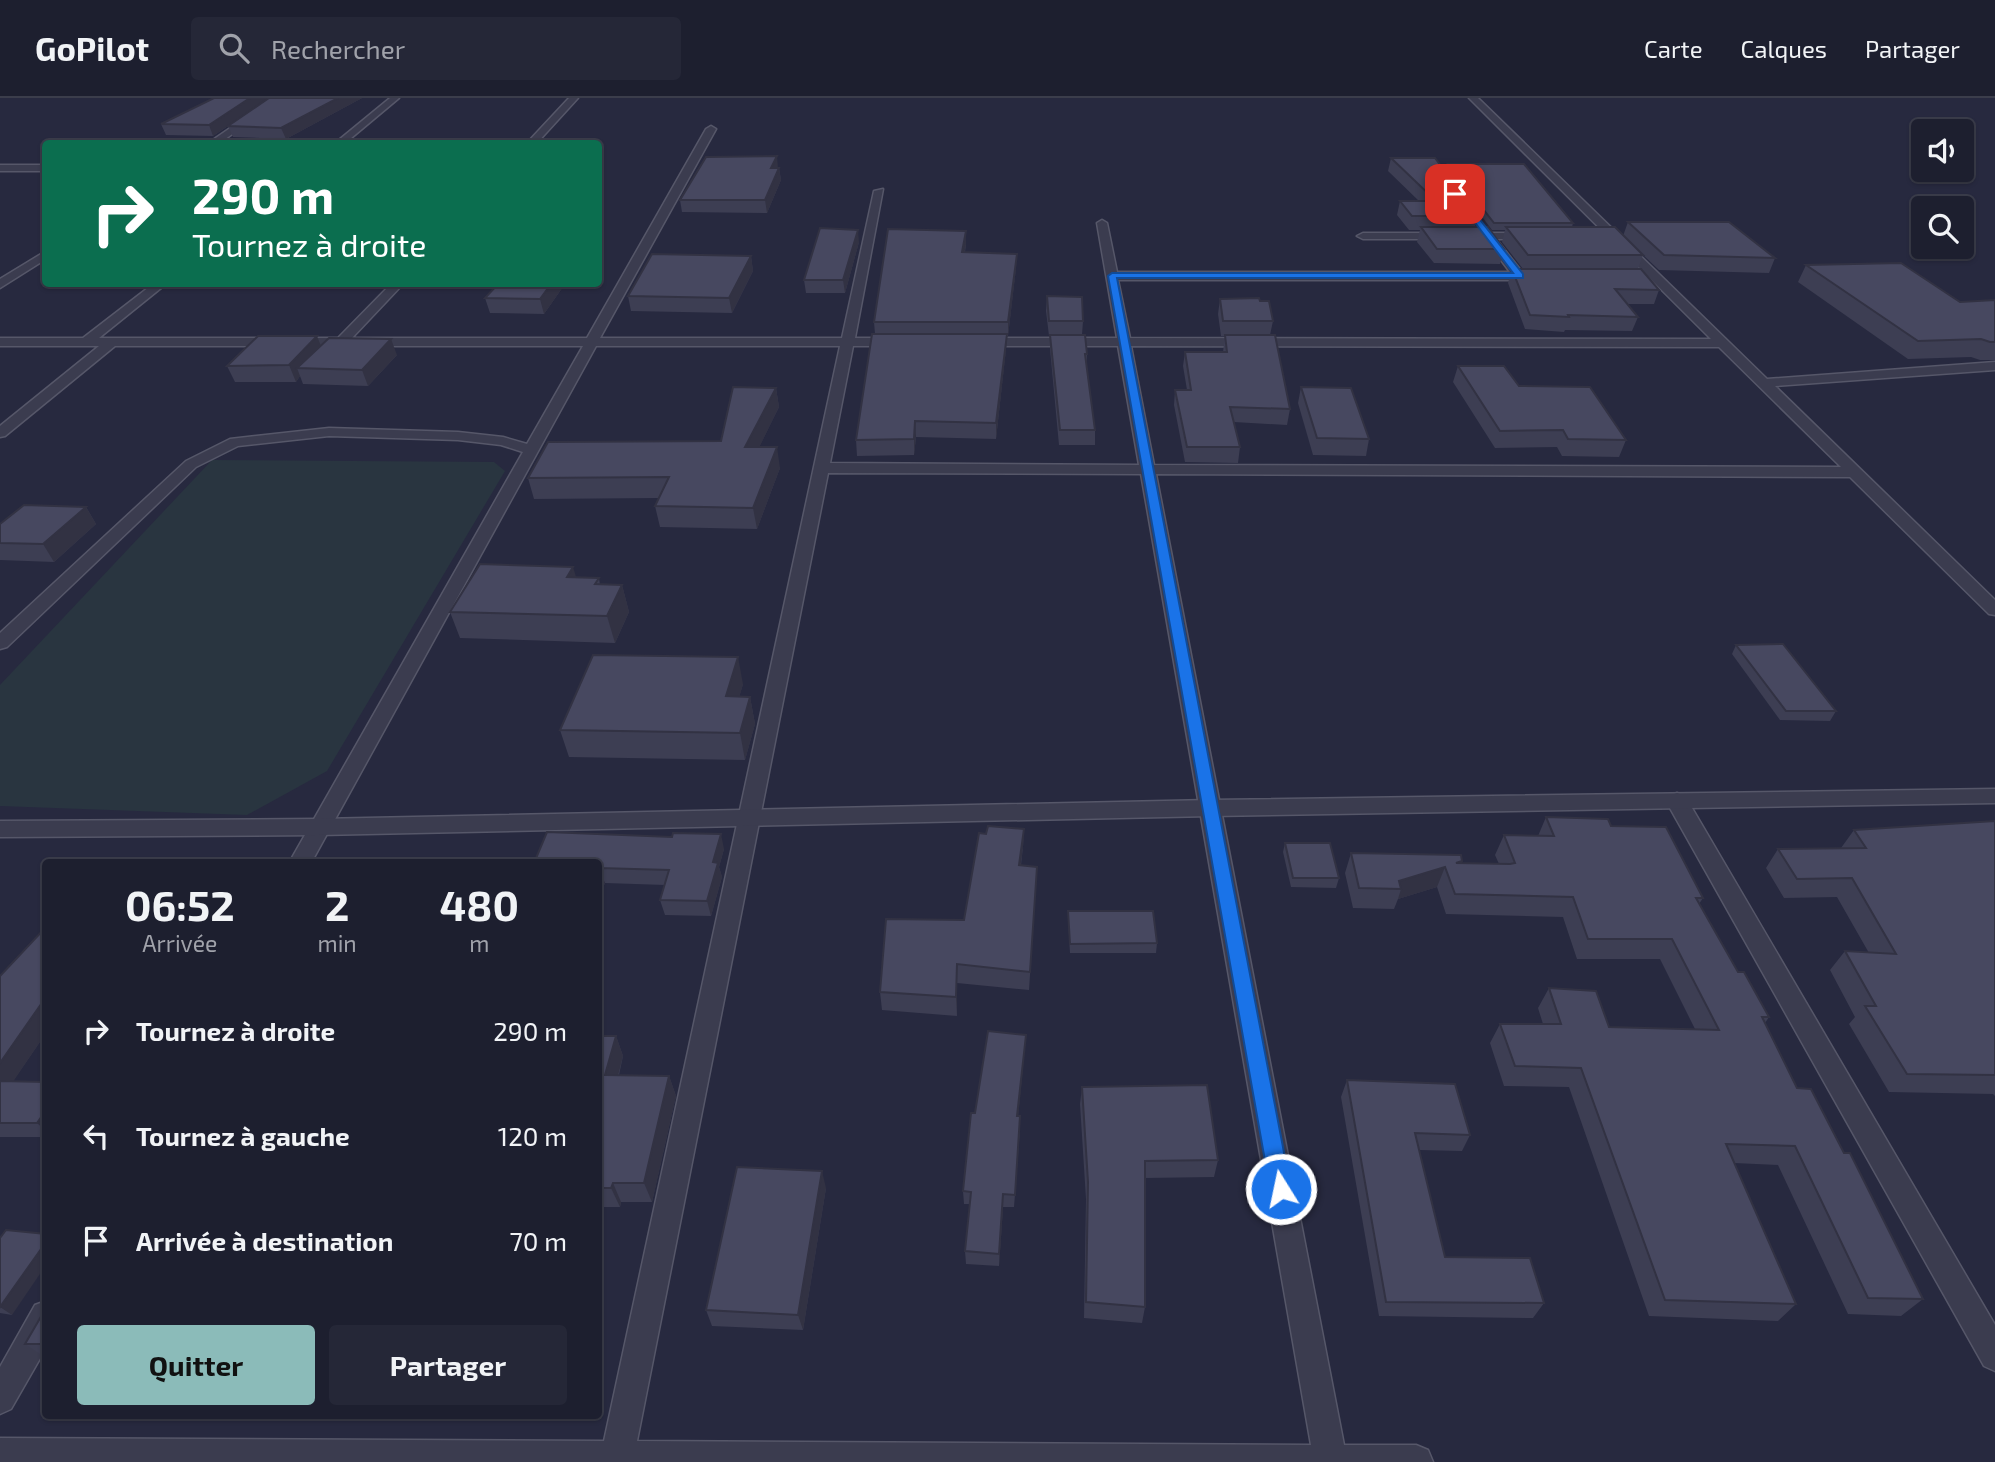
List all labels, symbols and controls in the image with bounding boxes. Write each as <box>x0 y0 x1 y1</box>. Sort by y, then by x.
search box <box>191 17 681 80</box>
text: GoPilot <box>35 28 149 68</box>
icon: search <box>215 29 253 67</box>
text: Rechercher <box>271 33 405 64</box>
text: Carte <box>1644 34 1703 63</box>
text: Calques <box>1741 34 1827 63</box>
text: Partager <box>1865 34 1960 63</box>
map controls <box>1911 119 1974 259</box>
button: sound <box>1911 119 1974 182</box>
pin <box>1425 164 1485 224</box>
text: 290 m <box>192 165 334 224</box>
icon: right <box>77 168 168 259</box>
icon: arrive <box>1436 175 1474 213</box>
button: search <box>1911 196 1974 259</box>
text: Tournez à droite <box>192 225 426 263</box>
text: 06:52 <box>125 879 235 929</box>
text: 2 <box>325 879 349 929</box>
text: 480 <box>440 879 519 929</box>
text: Arrivée <box>142 929 217 957</box>
text: min <box>317 929 357 957</box>
text: m <box>469 929 489 957</box>
icon: right <box>77 1012 115 1050</box>
text: Tournez à droite <box>136 1015 335 1046</box>
text: 290 m <box>493 1015 567 1046</box>
icon: left <box>77 1117 115 1155</box>
text: Tournez à gauche <box>136 1120 350 1151</box>
text: 120 m <box>498 1120 567 1151</box>
position arrow <box>1244 1152 1318 1226</box>
icon: arrive <box>77 1222 115 1260</box>
text: Arrivée à destination <box>136 1225 393 1256</box>
text: 70 m <box>509 1225 567 1256</box>
button: Quitter <box>77 1325 315 1405</box>
button: Partager <box>329 1325 567 1405</box>

